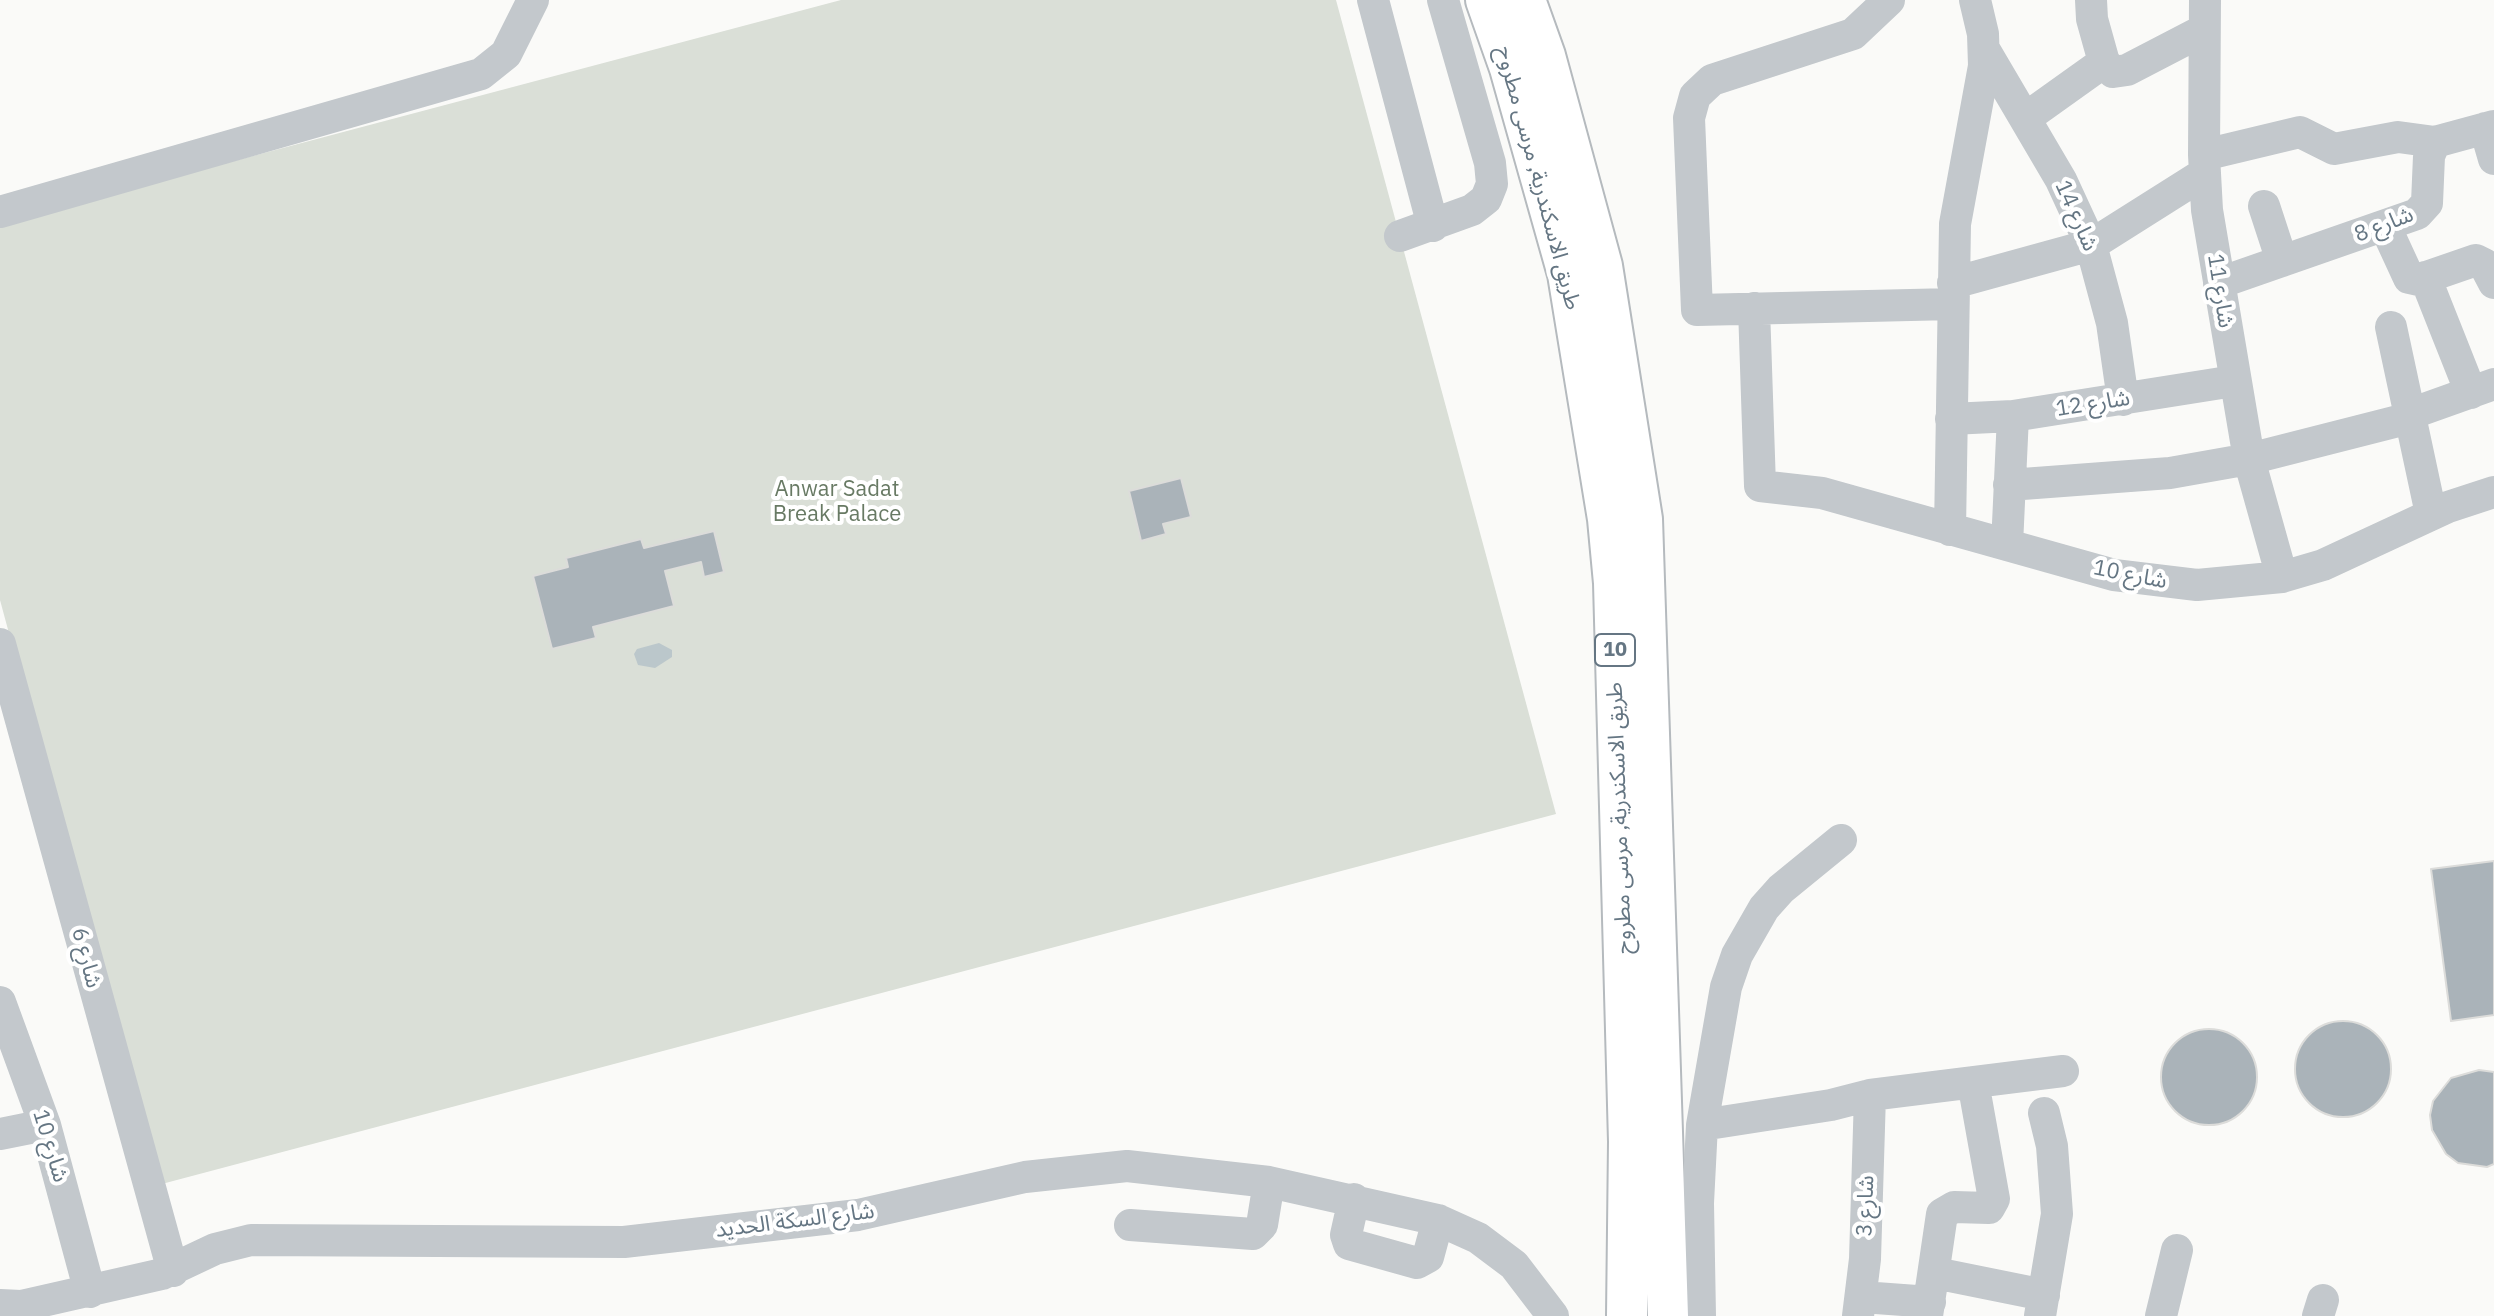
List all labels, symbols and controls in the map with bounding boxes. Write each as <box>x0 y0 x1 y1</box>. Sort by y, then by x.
street label: طريق الاسكندرية, مرسى مطروح <box>1490 43 1586 313</box>
street label: شارع 14 <box>2049 177 2103 255</box>
street label: شارع 8 <box>2351 202 2417 248</box>
street label: شارع 11 <box>2201 252 2239 330</box>
street label: شارع 12 <box>2054 385 2132 423</box>
park label: Anwar Sadat Break Palace <box>773 477 901 528</box>
street label: شارع 10 <box>2091 555 2169 595</box>
road number: 10 <box>1595 634 1635 666</box>
street label: طريق الاسكندرية, مرسى مطروح <box>1602 682 1638 954</box>
street label: شارع 6 <box>65 925 107 991</box>
street label: شارع 10 <box>26 1107 74 1185</box>
street label: شارع 3 <box>1852 1175 1880 1237</box>
street label: شارع السكة الحديد <box>714 1198 876 1244</box>

